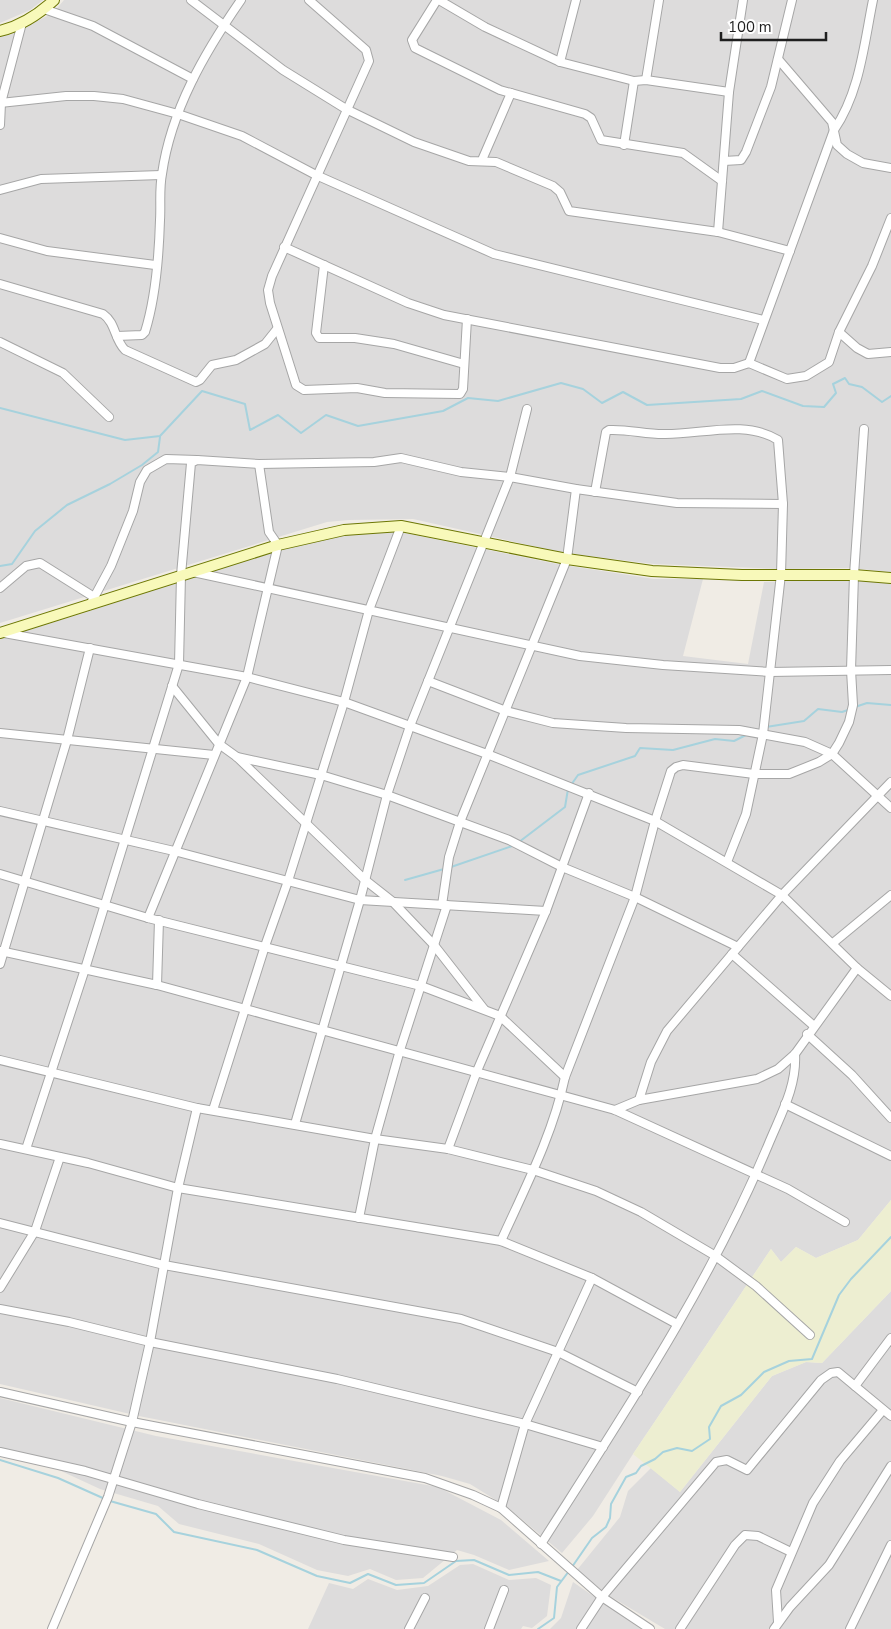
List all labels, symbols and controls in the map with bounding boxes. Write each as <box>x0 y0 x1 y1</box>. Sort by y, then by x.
scale bar <box>721 10 826 42</box>
text: 100 m <box>728 17 772 37</box>

